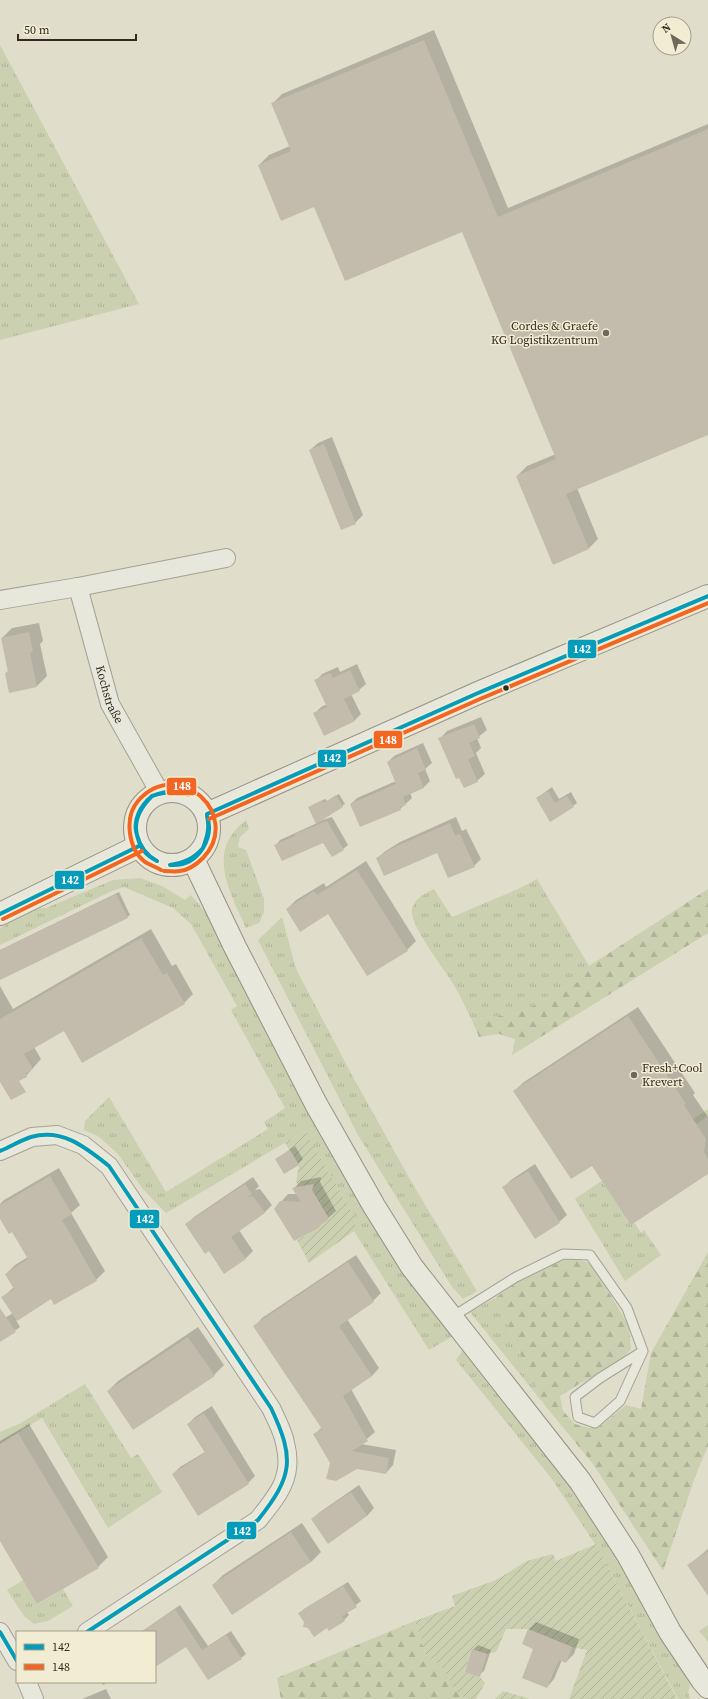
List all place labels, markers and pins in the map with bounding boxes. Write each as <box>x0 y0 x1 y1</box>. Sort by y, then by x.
place label: Cordes & Graefe KG Logistikzentrum <box>491 318 598 348</box>
marker: Cordes & Graefe KG Logistikzentrum <box>601 328 611 338</box>
unlabelled marker <box>501 683 511 693</box>
place label: Fresh+Cool Krevert <box>642 1060 703 1090</box>
marker: Fresh+Cool Krevert <box>629 1070 639 1080</box>

